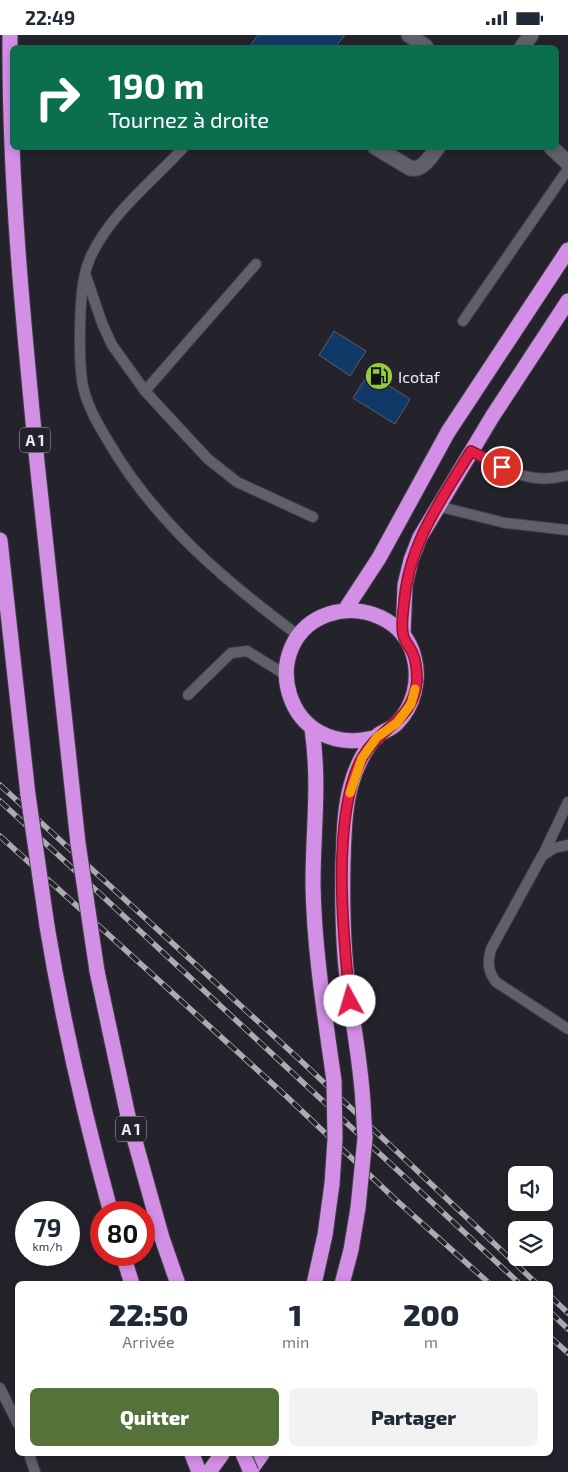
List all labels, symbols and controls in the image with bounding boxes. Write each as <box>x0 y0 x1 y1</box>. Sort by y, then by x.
text: 22:49 <box>25 6 75 29</box>
text: 190 m <box>108 64 204 106</box>
icon: right <box>25 65 90 130</box>
text: Tournez à droite <box>108 106 269 132</box>
fuel station icon: Icotaf <box>364 361 394 391</box>
place label: Icotaf <box>398 367 441 386</box>
road number: A 1 <box>20 427 50 453</box>
pin <box>481 446 523 488</box>
icon: arrive <box>488 453 516 481</box>
position arrow <box>323 974 375 1026</box>
road number: A 1 <box>116 1117 146 1141</box>
map controls <box>508 1166 553 1266</box>
button: sound <box>508 1166 553 1211</box>
speed limit sign: 80 <box>90 1201 155 1266</box>
text: 79 <box>34 1212 61 1242</box>
button: layers <box>508 1221 553 1266</box>
text: km/h <box>33 1239 62 1253</box>
text: 22:50 <box>109 1296 188 1332</box>
text: 1 <box>289 1296 302 1332</box>
text: 200 <box>403 1296 459 1332</box>
text: Arrivée <box>122 1332 175 1351</box>
text: min <box>282 1332 309 1351</box>
text: m <box>424 1332 438 1351</box>
button: Quitter <box>30 1388 279 1446</box>
button: Partager <box>289 1388 538 1446</box>

